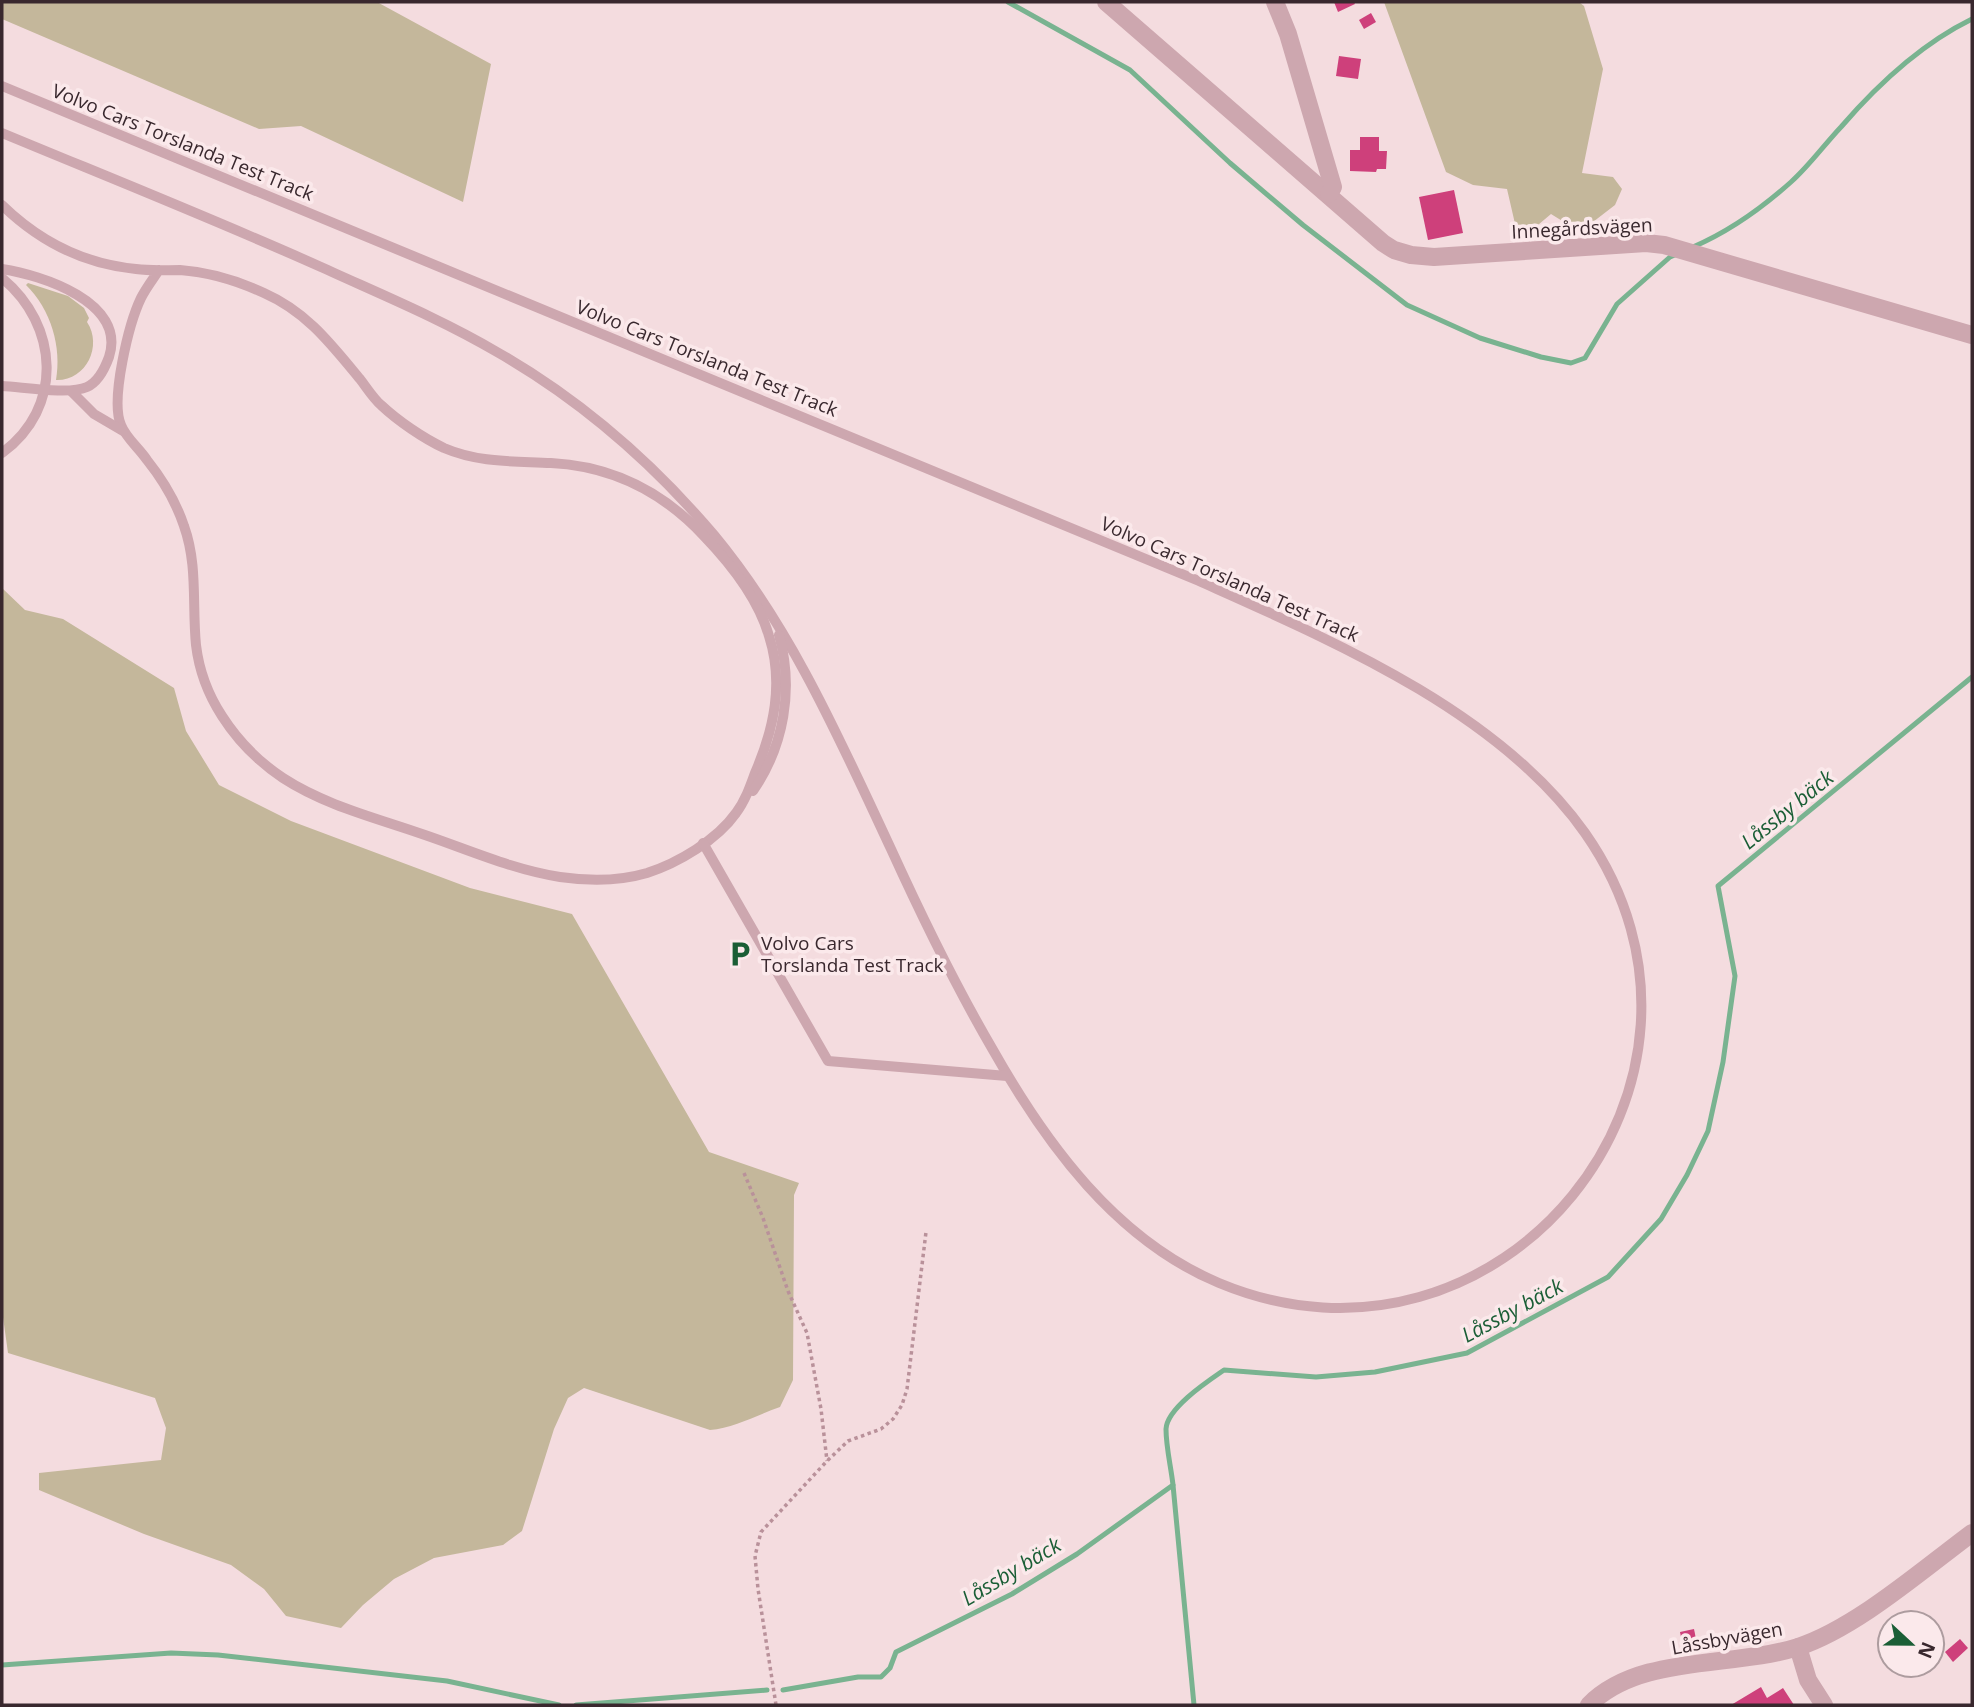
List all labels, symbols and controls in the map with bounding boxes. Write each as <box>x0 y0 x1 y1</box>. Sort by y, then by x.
street label: Volvo Cars Torslanda Test Track <box>48 77 318 207</box>
street label: Innegårdsvägen <box>1511 211 1653 245</box>
street label: Volvo Cars Torslanda Test Track <box>572 293 842 423</box>
street label: Volvo Cars Torslanda Test Track <box>1097 510 1363 648</box>
water label: Låssby bäck <box>1735 763 1840 855</box>
place label: Volvo Cars Torslanda Test Track <box>761 930 944 978</box>
parking icon: Volvo Cars Torslanda Test Track <box>725 939 755 969</box>
water label: Låssby bäck <box>1456 1271 1568 1348</box>
water label: Låssby bäck <box>956 1530 1066 1612</box>
north arrow <box>1876 1609 1946 1679</box>
street label: Låssbyvägen <box>1669 1615 1785 1661</box>
text: N <box>1912 1638 1942 1662</box>

